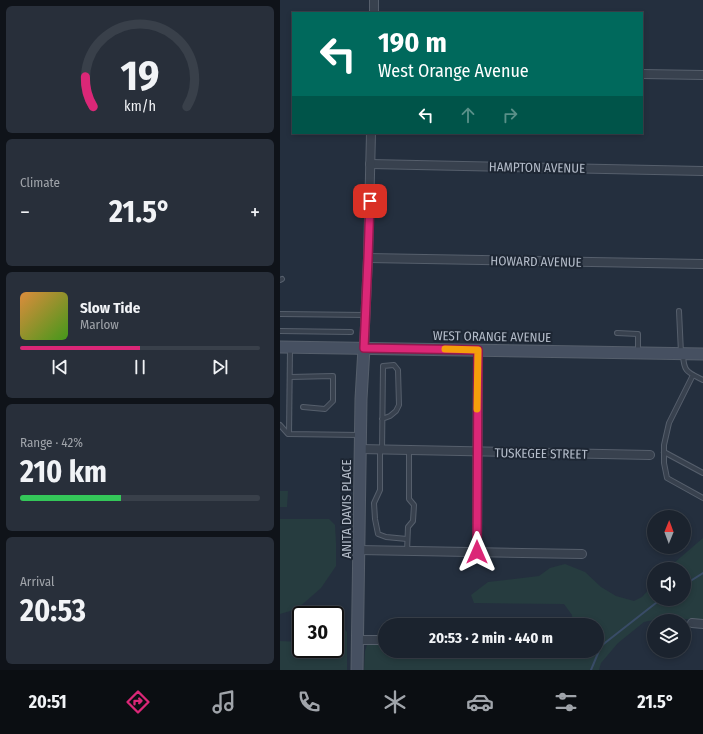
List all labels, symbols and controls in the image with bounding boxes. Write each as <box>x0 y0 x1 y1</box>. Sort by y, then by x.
text: 190 m <box>378 26 447 59</box>
icon: left <box>312 28 364 80</box>
text: 19 <box>120 51 160 101</box>
text: West Orange Avenue <box>378 60 529 82</box>
text: km/h <box>124 98 156 115</box>
icon: left <box>415 104 437 126</box>
icon: ahead <box>457 104 479 126</box>
icon: right <box>499 104 521 126</box>
street label: HAMPTON AVENUE <box>489 159 585 176</box>
text: Climate <box>20 175 60 190</box>
pin <box>353 184 387 218</box>
icon: arrive <box>359 190 381 212</box>
text: 21.5° <box>109 194 171 230</box>
text: − <box>20 199 30 226</box>
text: + <box>250 199 260 226</box>
street label: HOWARD AVENUE <box>490 253 582 270</box>
text: Slow Tide <box>80 299 140 317</box>
text: Marlow <box>80 317 119 332</box>
street label: WEST ORANGE AVENUE <box>433 328 551 345</box>
icon: previous <box>49 356 71 378</box>
icon: pause <box>129 356 151 378</box>
icon: next <box>209 356 231 378</box>
text: Range · 42% <box>20 435 83 450</box>
street label: TUSKEGEE STREET <box>494 445 588 462</box>
text: 210 km <box>20 454 107 490</box>
street label: ANITA DAVIS PLACE <box>339 460 354 558</box>
north arrow <box>647 510 691 554</box>
map controls <box>647 510 691 658</box>
position arrow <box>456 531 498 573</box>
button: sound <box>647 562 691 606</box>
text: Arrival <box>20 574 54 589</box>
text: 20:53 <box>20 593 86 629</box>
speed limit sign: 30 <box>292 606 344 658</box>
button: layers <box>647 614 691 658</box>
text: 20:53 · 2 min · 440 m <box>429 629 553 647</box>
icon: directions <box>124 688 152 716</box>
icon: music <box>210 688 238 716</box>
icon: phone <box>295 688 323 716</box>
icon: climate <box>381 688 409 716</box>
icon: car <box>466 688 494 716</box>
icon: filters <box>552 688 580 716</box>
text: 20:51 <box>29 691 67 713</box>
text: 21.5° <box>637 691 674 713</box>

